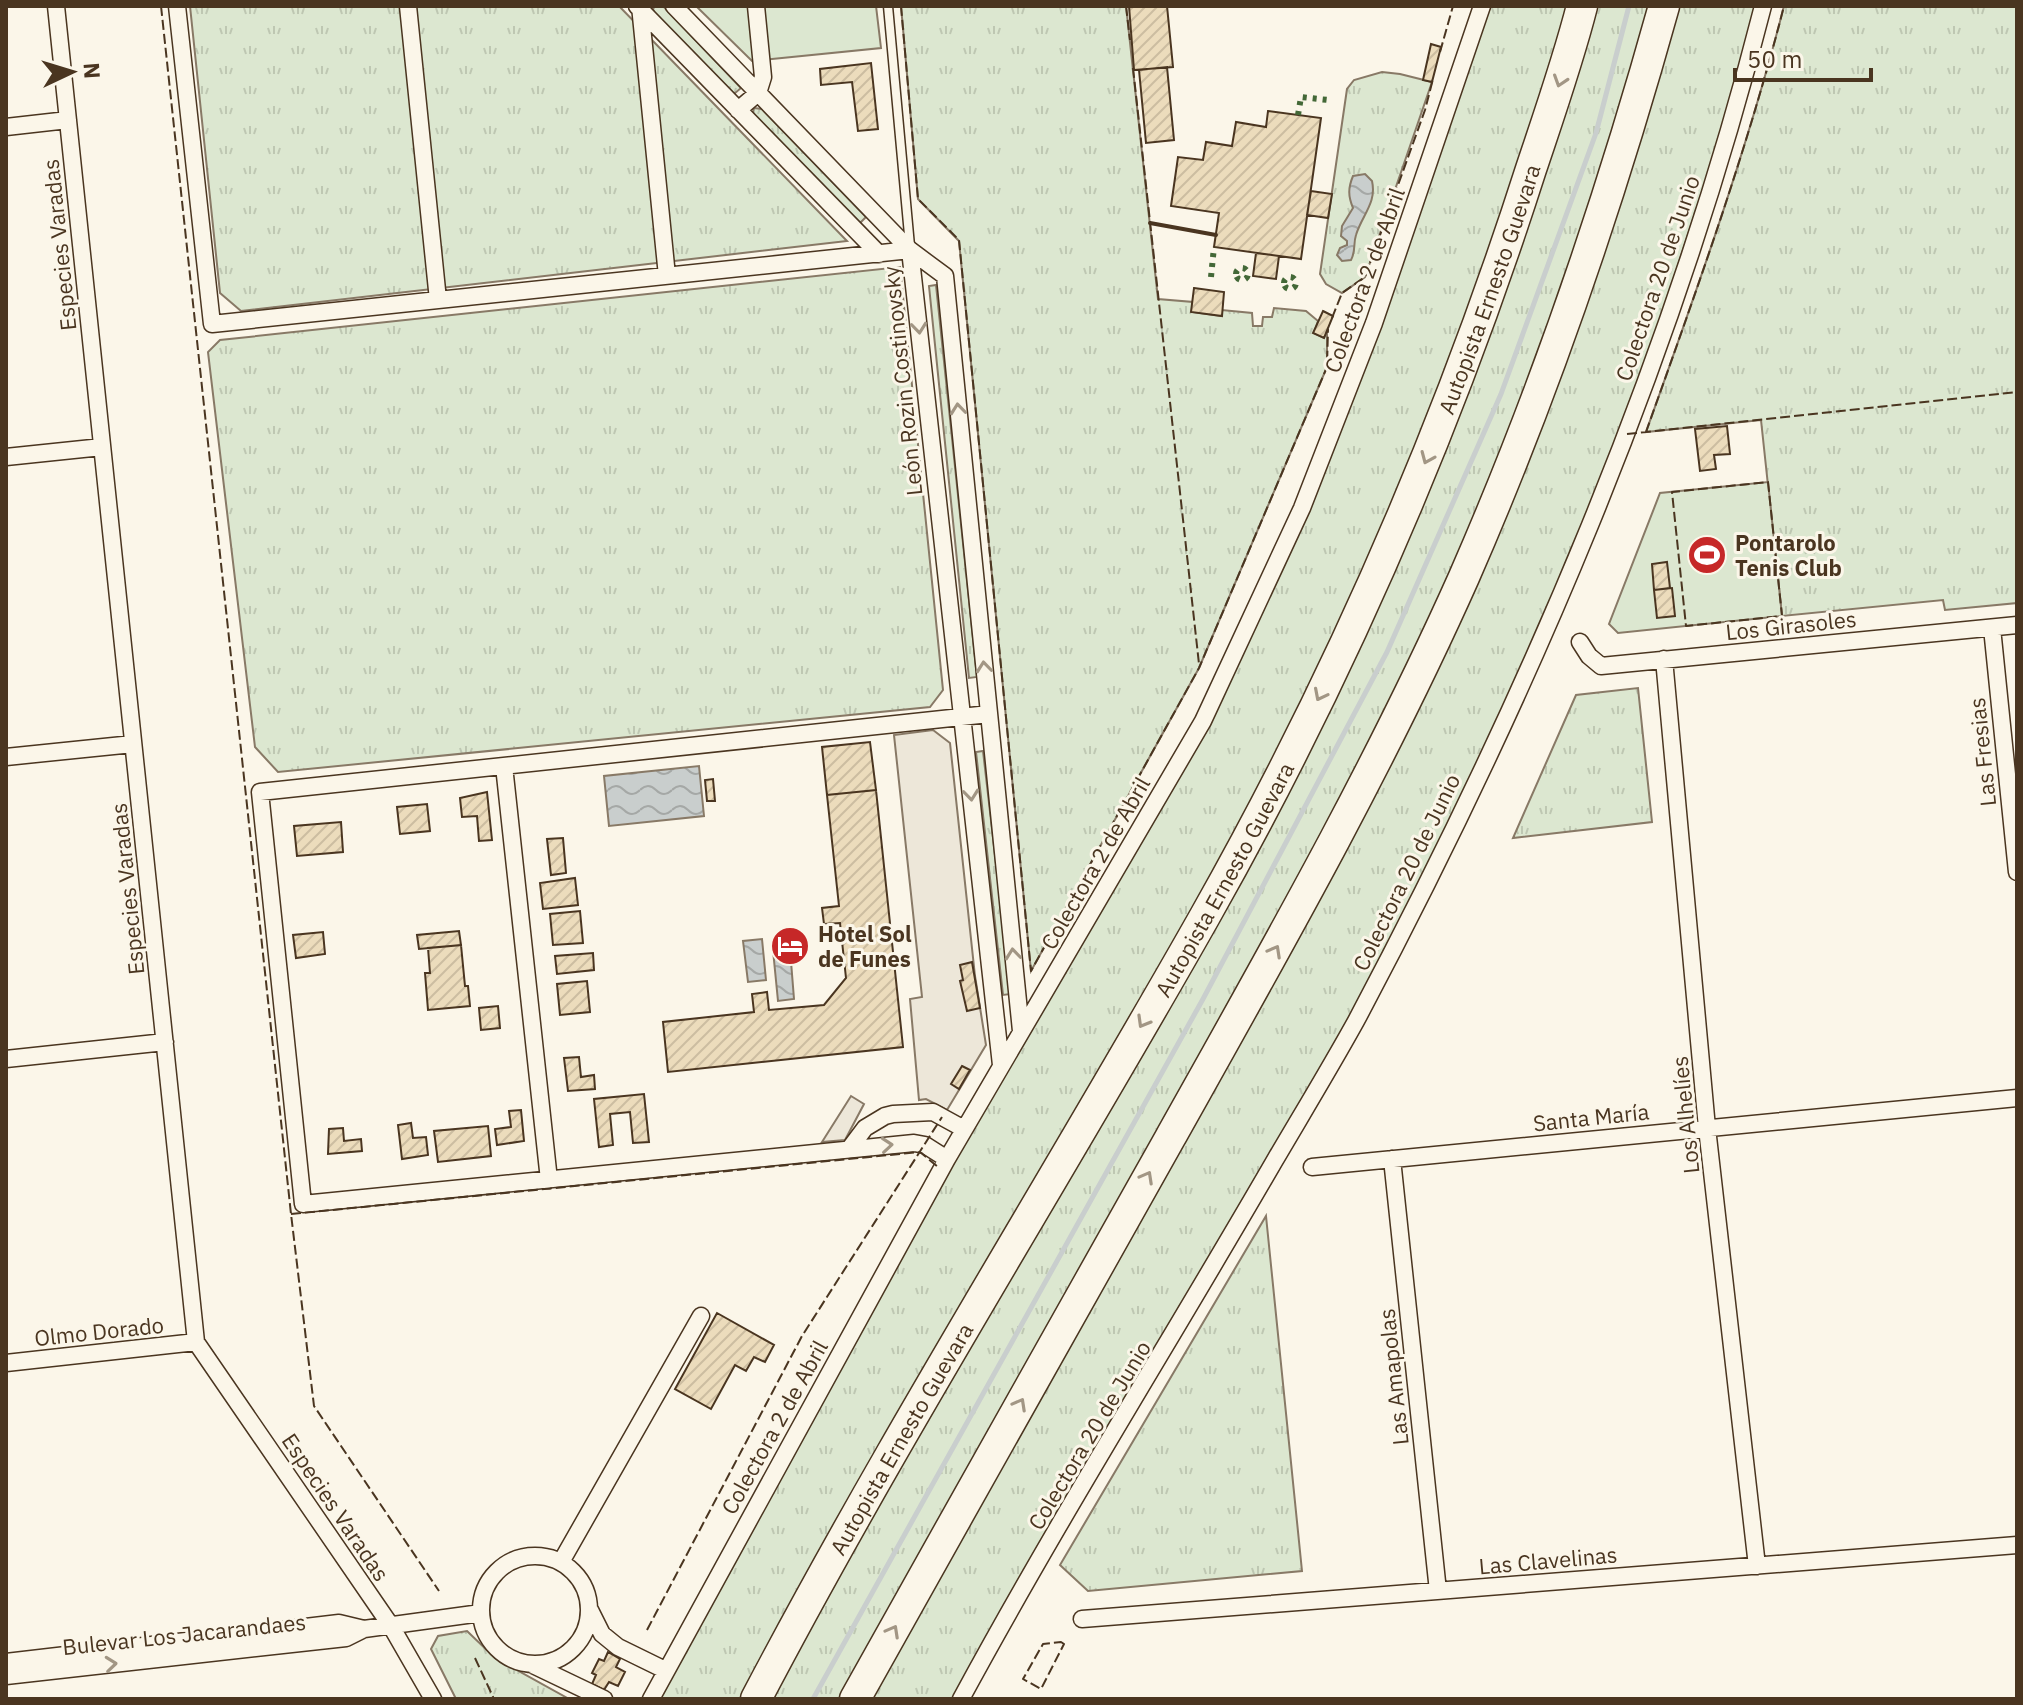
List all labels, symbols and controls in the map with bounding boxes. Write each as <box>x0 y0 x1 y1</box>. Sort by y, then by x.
north arrow <box>32 32 112 112</box>
scale bar <box>1735 32 1871 82</box>
text: 50 m <box>1747 43 1802 75</box>
text: N <box>77 62 107 80</box>
one-way arrow <box>1553 73 1569 87</box>
street label: Especies Varadas <box>36 158 82 332</box>
street label: Autopista Ernesto Guevara <box>1431 160 1546 418</box>
street label: Colectora 20 de Junio <box>1608 171 1706 385</box>
street label: Colectora 2 de Abril <box>1317 183 1411 377</box>
street label: León Rozin Costinovsky <box>876 265 928 497</box>
one-way arrow <box>910 322 927 335</box>
one-way arrow <box>950 402 967 415</box>
one-way arrow <box>1421 450 1437 464</box>
place label: Pontarolo Tenis Club <box>1735 528 1842 582</box>
sports icon: Pontarolo Tenis Club <box>1686 534 1728 576</box>
street label: Los Girasoles <box>1724 604 1858 646</box>
one-way arrow <box>976 660 993 673</box>
one-way arrow <box>1314 686 1330 701</box>
street label: Las Fresias <box>1962 696 2002 808</box>
street label: Autopista Ernesto Guevara <box>1148 757 1300 1002</box>
street label: Colectora 20 de Junio <box>1346 769 1466 975</box>
street label: Colectora 2 de Abril <box>1034 771 1156 955</box>
one-way arrow <box>962 789 979 802</box>
street label: Especies Varadas <box>104 802 150 976</box>
place label: Hotel Sol de Funes <box>818 919 912 973</box>
hotel icon: Hotel Sol de Funes <box>769 925 811 967</box>
one-way arrow <box>1265 945 1281 960</box>
one-way arrow <box>1005 947 1022 960</box>
one-way arrow <box>1137 1013 1153 1028</box>
street label: Los Alhelíes <box>1664 1055 1706 1175</box>
street label: Santa María <box>1531 1096 1651 1138</box>
one-way arrow <box>881 1137 894 1154</box>
one-way arrow <box>1137 1171 1153 1186</box>
street label: Las Amapolas <box>1371 1307 1415 1447</box>
street label: Olmo Dorado <box>33 1310 165 1352</box>
street label: Autopista Ernesto Guevara <box>823 1317 979 1560</box>
street label: Colectora 2 de Abril <box>714 1335 834 1519</box>
street label: Colectora 20 de Junio <box>1021 1335 1157 1535</box>
one-way arrow <box>1010 1398 1026 1413</box>
street label: Especies Varadas <box>276 1427 396 1587</box>
street label: Las Clavelinas <box>1477 1539 1619 1581</box>
street label: Bulevar Los Jacarandaes <box>61 1607 307 1661</box>
one-way arrow <box>883 1625 899 1640</box>
one-way arrow <box>105 1656 118 1673</box>

